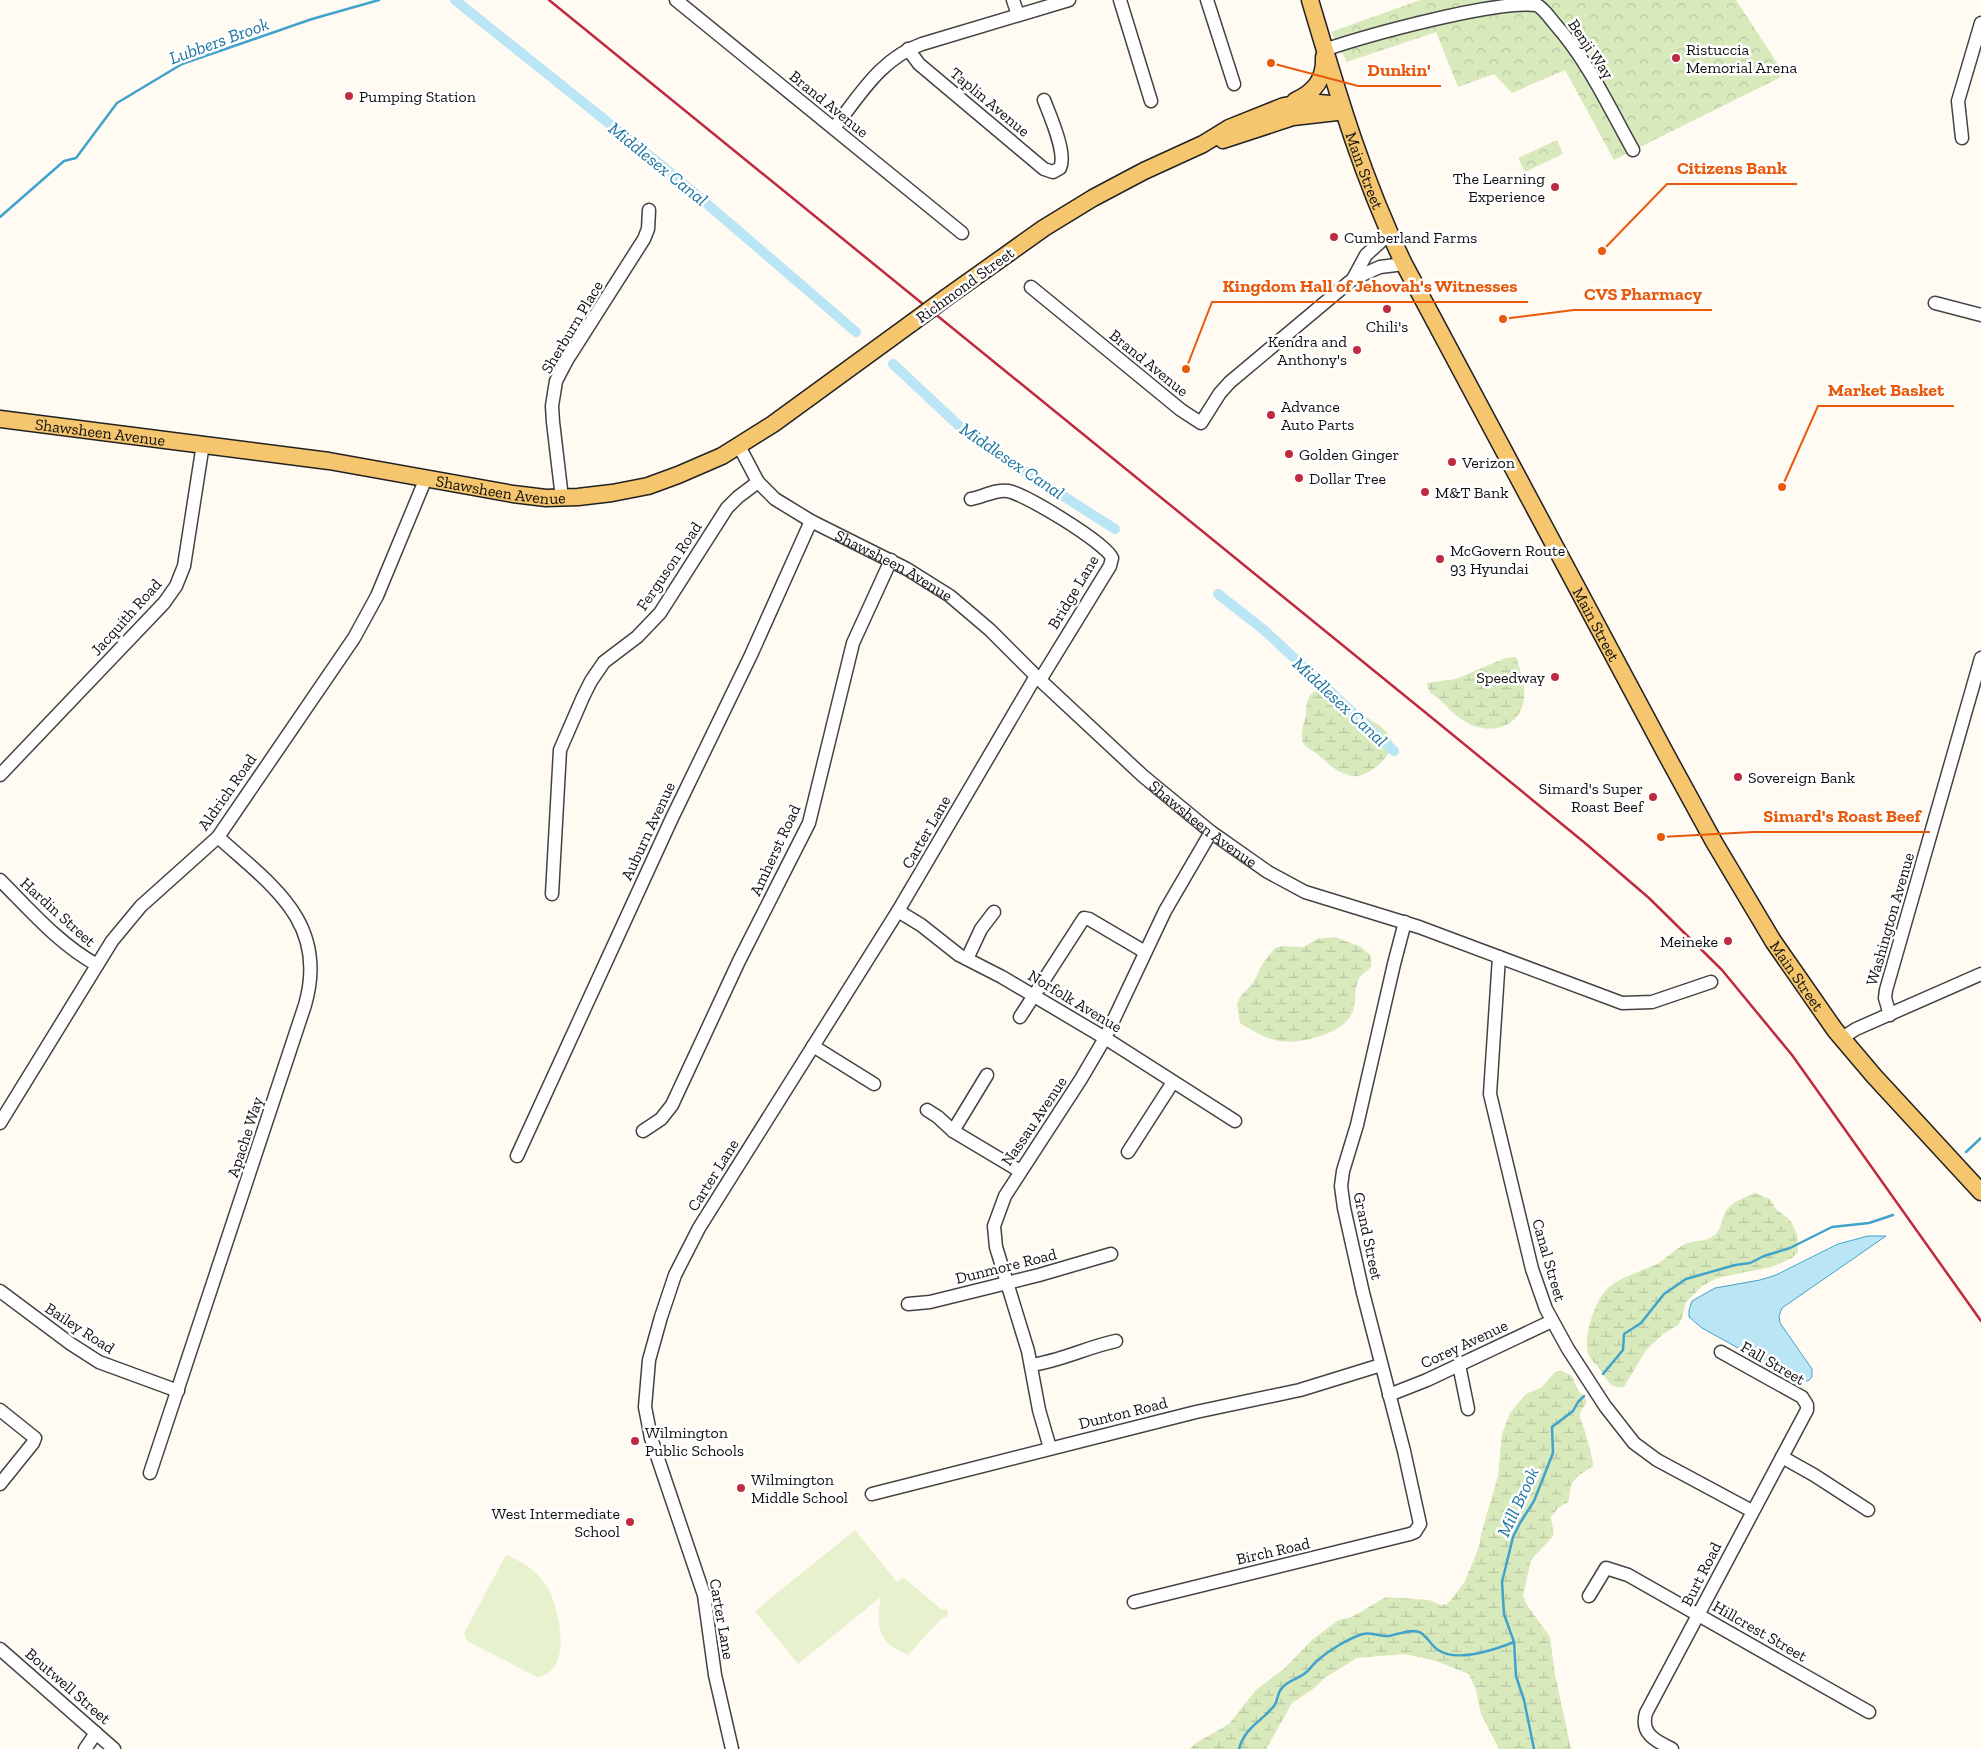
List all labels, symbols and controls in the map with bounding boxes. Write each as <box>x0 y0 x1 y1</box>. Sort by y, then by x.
water label: Lubbers Brook <box>166 13 272 69</box>
street label: Benji Way <box>1564 16 1618 83</box>
place label: Ristuccia Memorial Arena <box>1686 40 1797 77</box>
marker: Ristuccia Memorial Arena <box>1670 52 1682 64</box>
callout: Dunkin' <box>1358 53 1441 86</box>
text: Dunkin' <box>1367 59 1431 81</box>
street label: Taplin Avenue <box>946 63 1034 141</box>
street label: Brand Avenue <box>786 66 872 142</box>
place label: Pumping Station <box>359 87 477 106</box>
marker: Pumping Station <box>343 90 355 102</box>
water label: Middlesex Canal <box>604 117 712 211</box>
street label: Main Street <box>1342 129 1388 212</box>
callout: Citizens Bank <box>1667 151 1797 184</box>
text: Citizens Bank <box>1677 157 1787 179</box>
place label: The Learning Experience <box>1453 169 1545 206</box>
marker: The Learning Experience <box>1549 181 1561 193</box>
place label: Cumberland Farms <box>1344 228 1477 247</box>
marker: Cumberland Farms <box>1328 231 1340 243</box>
street label: Richmond Street <box>912 243 1018 327</box>
callout: Kingdom Hall of Jehovah's Witnesses <box>1212 269 1528 302</box>
text: Kingdom Hall of Jehovah's Witnesses <box>1222 275 1518 297</box>
street label: Sherburn Place <box>537 277 607 377</box>
callout: CVS Pharmacy <box>1574 277 1712 310</box>
text: CVS Pharmacy <box>1584 283 1702 305</box>
marker: Chili's <box>1381 303 1393 315</box>
place label: Chili's <box>1366 317 1408 336</box>
street label: Brand Avenue <box>1106 325 1192 401</box>
place label: Kendra and Anthony's <box>1268 332 1347 369</box>
marker: Kendra and Anthony's <box>1351 344 1363 356</box>
callout: Market Basket <box>1818 373 1954 406</box>
text: Market Basket <box>1828 379 1945 401</box>
place label: Advance Auto Parts <box>1281 397 1354 434</box>
marker: Advance Auto Parts <box>1265 409 1277 421</box>
street label: Shawsheen Avenue <box>34 414 166 450</box>
water label: Middlesex Canal <box>956 418 1068 504</box>
place label: Golden Ginger <box>1299 445 1400 464</box>
marker: Golden Ginger <box>1283 448 1295 460</box>
place label: Verizon <box>1461 453 1516 472</box>
marker: Verizon <box>1446 456 1458 468</box>
place label: Dollar Tree <box>1309 469 1386 488</box>
street label: Shawsheen Avenue <box>434 471 566 508</box>
marker: Dollar Tree <box>1293 472 1305 484</box>
place label: M&T Bank <box>1435 483 1509 502</box>
marker: M&T Bank <box>1419 486 1431 498</box>
street label: Ferguson Road <box>632 518 706 614</box>
street label: Shawsheen Avenue <box>832 525 956 605</box>
place label: McGovern Route 93 Hyundai <box>1450 541 1565 578</box>
street label: Bridge Lane <box>1044 552 1102 632</box>
marker: McGovern Route 93 Hyundai <box>1434 553 1446 565</box>
street label: Jacquith Road <box>87 575 166 659</box>
street label: Main Street <box>1569 584 1624 665</box>
water label: Middlesex Canal <box>1288 653 1392 751</box>
place label: Speedway <box>1476 668 1546 687</box>
marker: Speedway <box>1549 671 1561 683</box>
street label: Aldrich Road <box>194 750 260 834</box>
place label: Sovereign Bank <box>1748 768 1856 787</box>
marker: Sovereign Bank <box>1732 771 1744 783</box>
street label: Shawsheen Avenue <box>1146 776 1261 871</box>
street label: Auburn Avenue <box>617 779 679 883</box>
place label: Simard's Super Roast Beef <box>1539 779 1645 816</box>
marker: Simard's Super Roast Beef <box>1647 791 1659 803</box>
street label: Carter Lane <box>897 792 955 872</box>
callout: Simard's Roast Beef <box>1753 799 1930 832</box>
street label: Amherst Road <box>746 801 804 899</box>
text: Simard's Roast Beef <box>1763 805 1922 827</box>
street label: Washington Avenue <box>1862 850 1918 988</box>
street label: Hardin Street <box>16 873 100 951</box>
place label: Meineke <box>1660 932 1718 951</box>
marker: Meineke <box>1722 935 1734 947</box>
street label: Main Street <box>1766 937 1828 1014</box>
street label: Norfolk Avenue <box>1025 966 1125 1036</box>
street label: Nassau Avenue <box>997 1073 1071 1169</box>
street label: Apache Way <box>223 1094 267 1180</box>
street label: Carter Lane <box>683 1135 743 1215</box>
street label: Grand Street <box>1349 1190 1387 1282</box>
street label: Canal Street <box>1528 1217 1570 1304</box>
street label: Dunmore Road <box>953 1244 1059 1288</box>
street label: Bailey Road <box>42 1298 119 1358</box>
street label: Corey Avenue <box>1417 1315 1511 1373</box>
street label: Fall Street <box>1738 1337 1808 1389</box>
street label: Dunton Road <box>1077 1393 1170 1433</box>
place label: Wilmington Public Schools <box>645 1423 744 1460</box>
marker: Wilmington Public Schools <box>629 1435 641 1447</box>
water label: Mill Brook <box>1492 1464 1544 1540</box>
place label: Wilmington Middle School <box>751 1470 848 1507</box>
marker: Wilmington Middle School <box>735 1482 747 1494</box>
place label: West Intermediate School <box>491 1504 620 1541</box>
marker: West Intermediate School <box>624 1516 636 1528</box>
street label: Birch Road <box>1234 1533 1312 1569</box>
street label: Burt Road <box>1677 1539 1725 1609</box>
street label: Carter Lane <box>706 1577 738 1661</box>
street label: Hillcrest Street <box>1710 1596 1810 1666</box>
street label: Boutwell Street <box>22 1644 115 1728</box>

